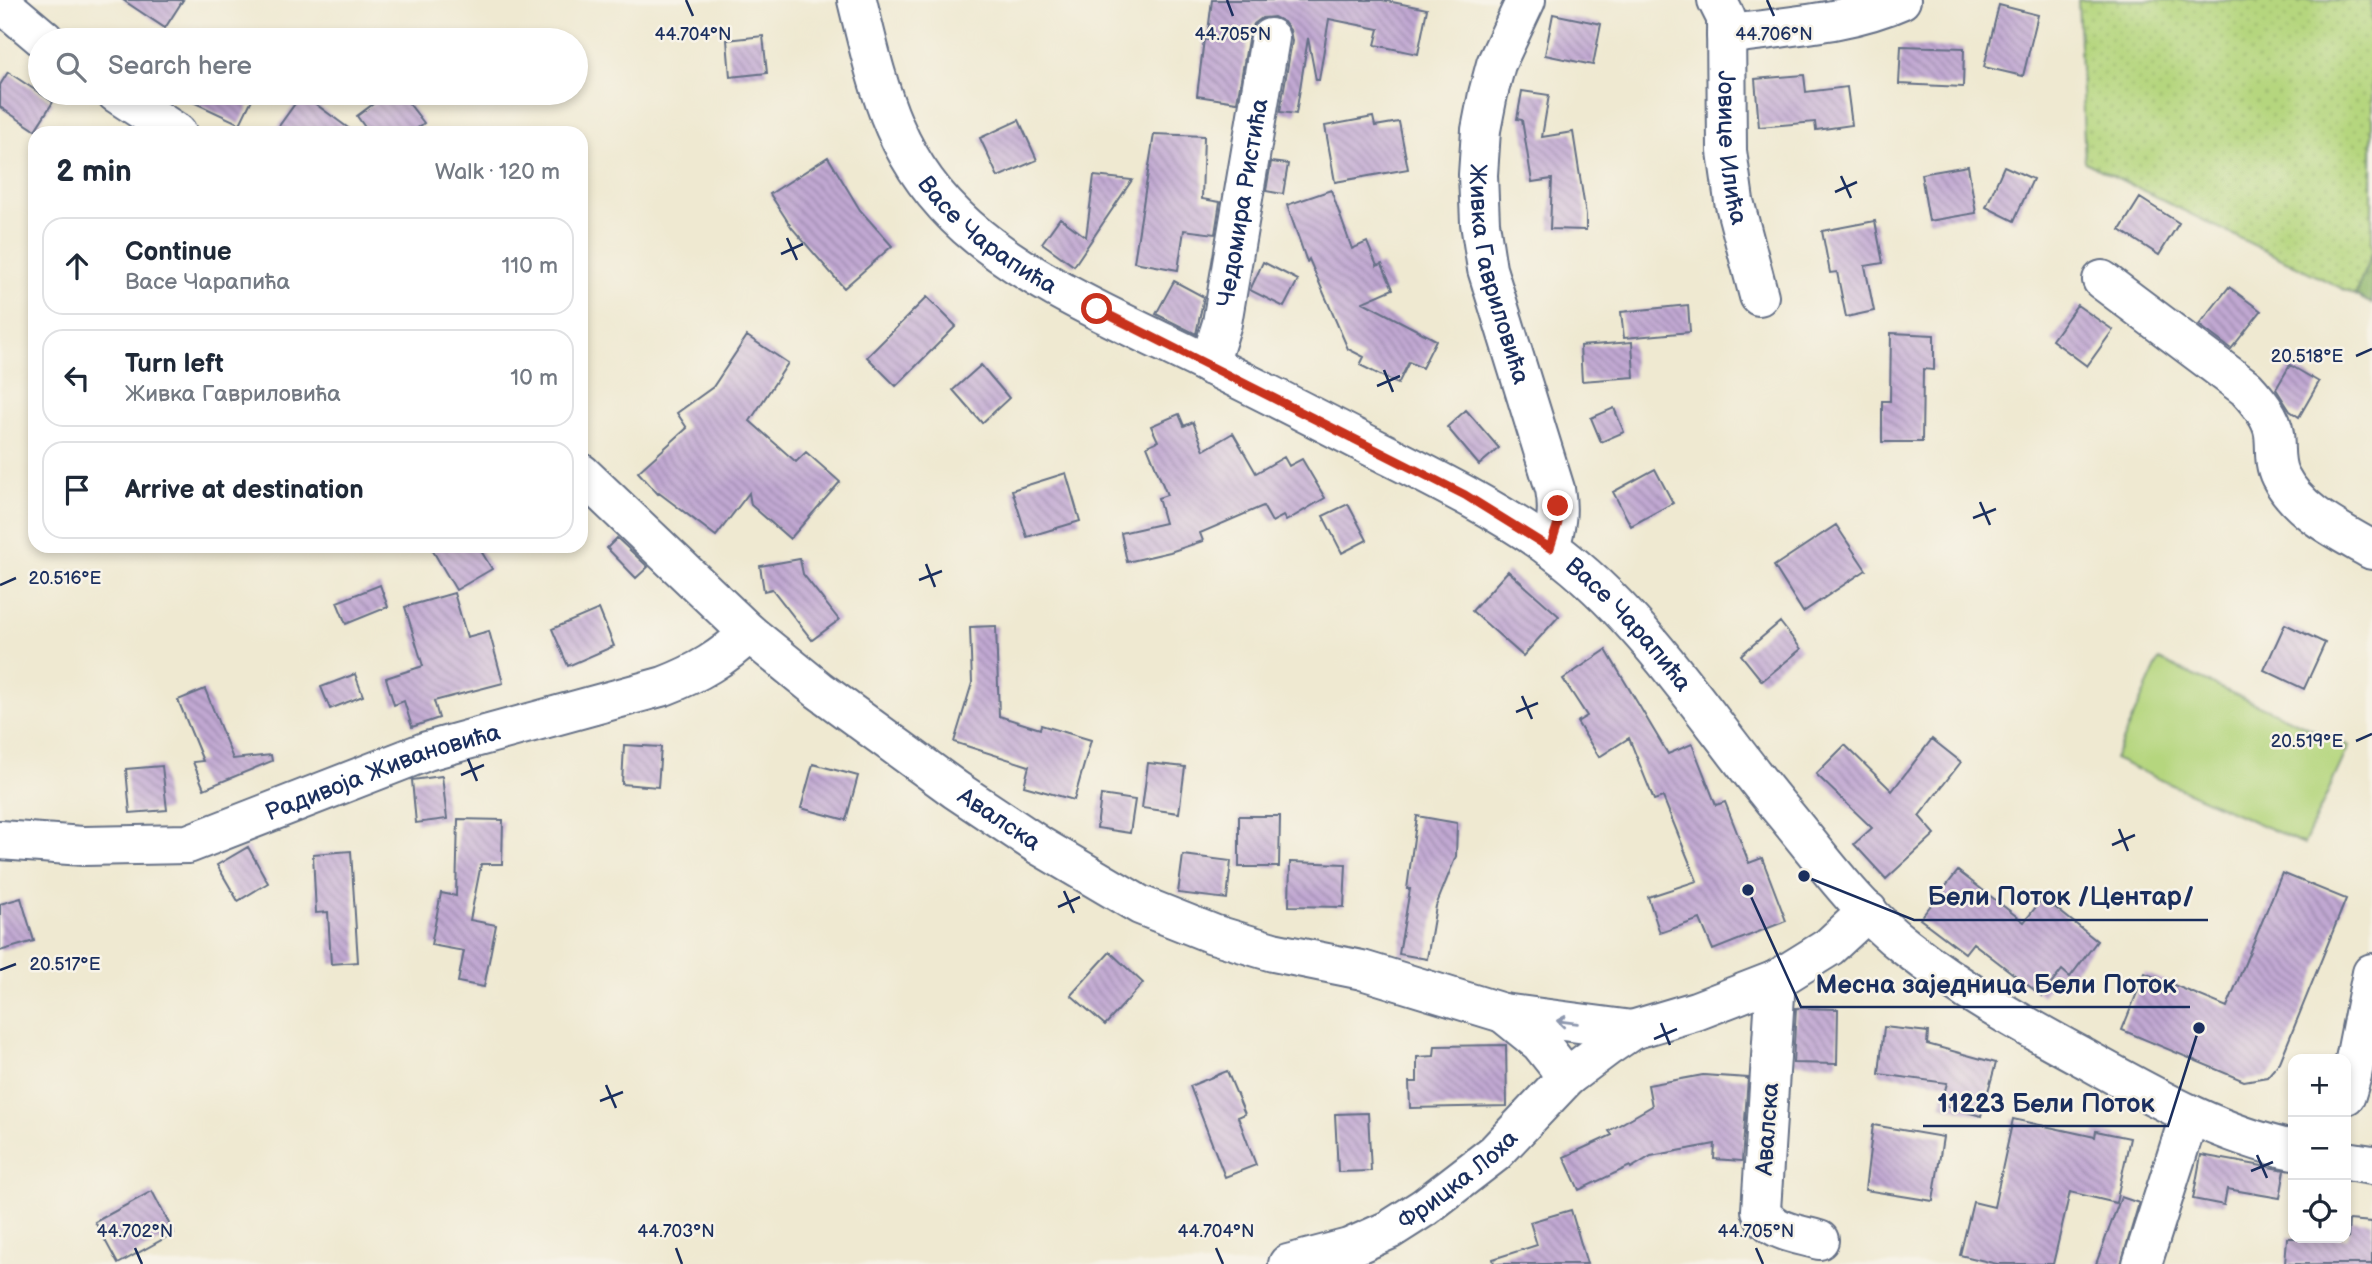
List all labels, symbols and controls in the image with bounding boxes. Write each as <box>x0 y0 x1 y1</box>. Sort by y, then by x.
text: 44.704°N <box>655 24 732 45</box>
text: 44.705°N <box>1195 24 1271 45</box>
text: 44.706°N <box>1735 24 1813 45</box>
search box <box>28 28 588 105</box>
icon: search <box>52 48 90 86</box>
text: Search here <box>108 51 252 82</box>
street label: Јовице Илића <box>1711 70 1754 228</box>
street label: Чедомира Ристића <box>1211 96 1275 309</box>
text: 2 min <box>56 154 132 190</box>
text: Walk · 120 m <box>435 158 560 186</box>
street label: Живка Гавриловића <box>1462 163 1536 388</box>
street label: Васе Чарапића <box>911 170 1062 301</box>
text: Continue <box>125 237 232 268</box>
icon: ahead <box>58 247 96 285</box>
text: 110 m <box>501 252 558 280</box>
text: Васе Чарапића <box>125 268 290 296</box>
route start <box>1081 293 1112 324</box>
text: 20.518°E <box>2271 346 2343 367</box>
text: Turn left <box>125 349 224 380</box>
icon: left <box>58 359 96 397</box>
text: 10 m <box>510 364 558 392</box>
text: Живка Гавриловића <box>125 380 341 408</box>
icon: arrive <box>58 471 96 509</box>
text: Arrive at destination <box>125 475 364 506</box>
route end <box>1542 490 1573 521</box>
street label: Васе Чарапића <box>1560 552 1698 697</box>
text: 20.516°E <box>29 568 102 589</box>
street label: Радивоја Живановића <box>261 718 504 828</box>
text: 20.519°E <box>2271 731 2343 752</box>
street label: Авалска <box>951 781 1046 857</box>
callout: Бели Поток /Центар/ <box>1914 873 2208 920</box>
text: Бели Поток /Центар/ <box>1928 882 2194 913</box>
text: 20.517°E <box>30 954 101 975</box>
callout: Месна заједница Бели Поток <box>1801 960 2190 1007</box>
text: Месна заједница Бели Поток <box>1816 970 2177 1001</box>
one-way arrow <box>1557 1016 1579 1029</box>
map controls <box>2288 1054 2351 1243</box>
button: + <box>2288 1054 2351 1117</box>
callout: 11223 Бели Поток <box>1923 1079 2168 1126</box>
street label: Авалска <box>1750 1082 1785 1178</box>
text: 11223 Бели Поток <box>1937 1089 2156 1120</box>
button: − <box>2288 1117 2351 1180</box>
street label: Фрицка Лоха <box>1392 1124 1524 1236</box>
button: locate <box>2288 1180 2351 1243</box>
text: 44.702°N <box>97 1221 173 1242</box>
text: 44.703°N <box>637 1221 715 1242</box>
text: 44.704°N <box>1178 1221 1255 1242</box>
text: 44.705°N <box>1718 1221 1794 1242</box>

